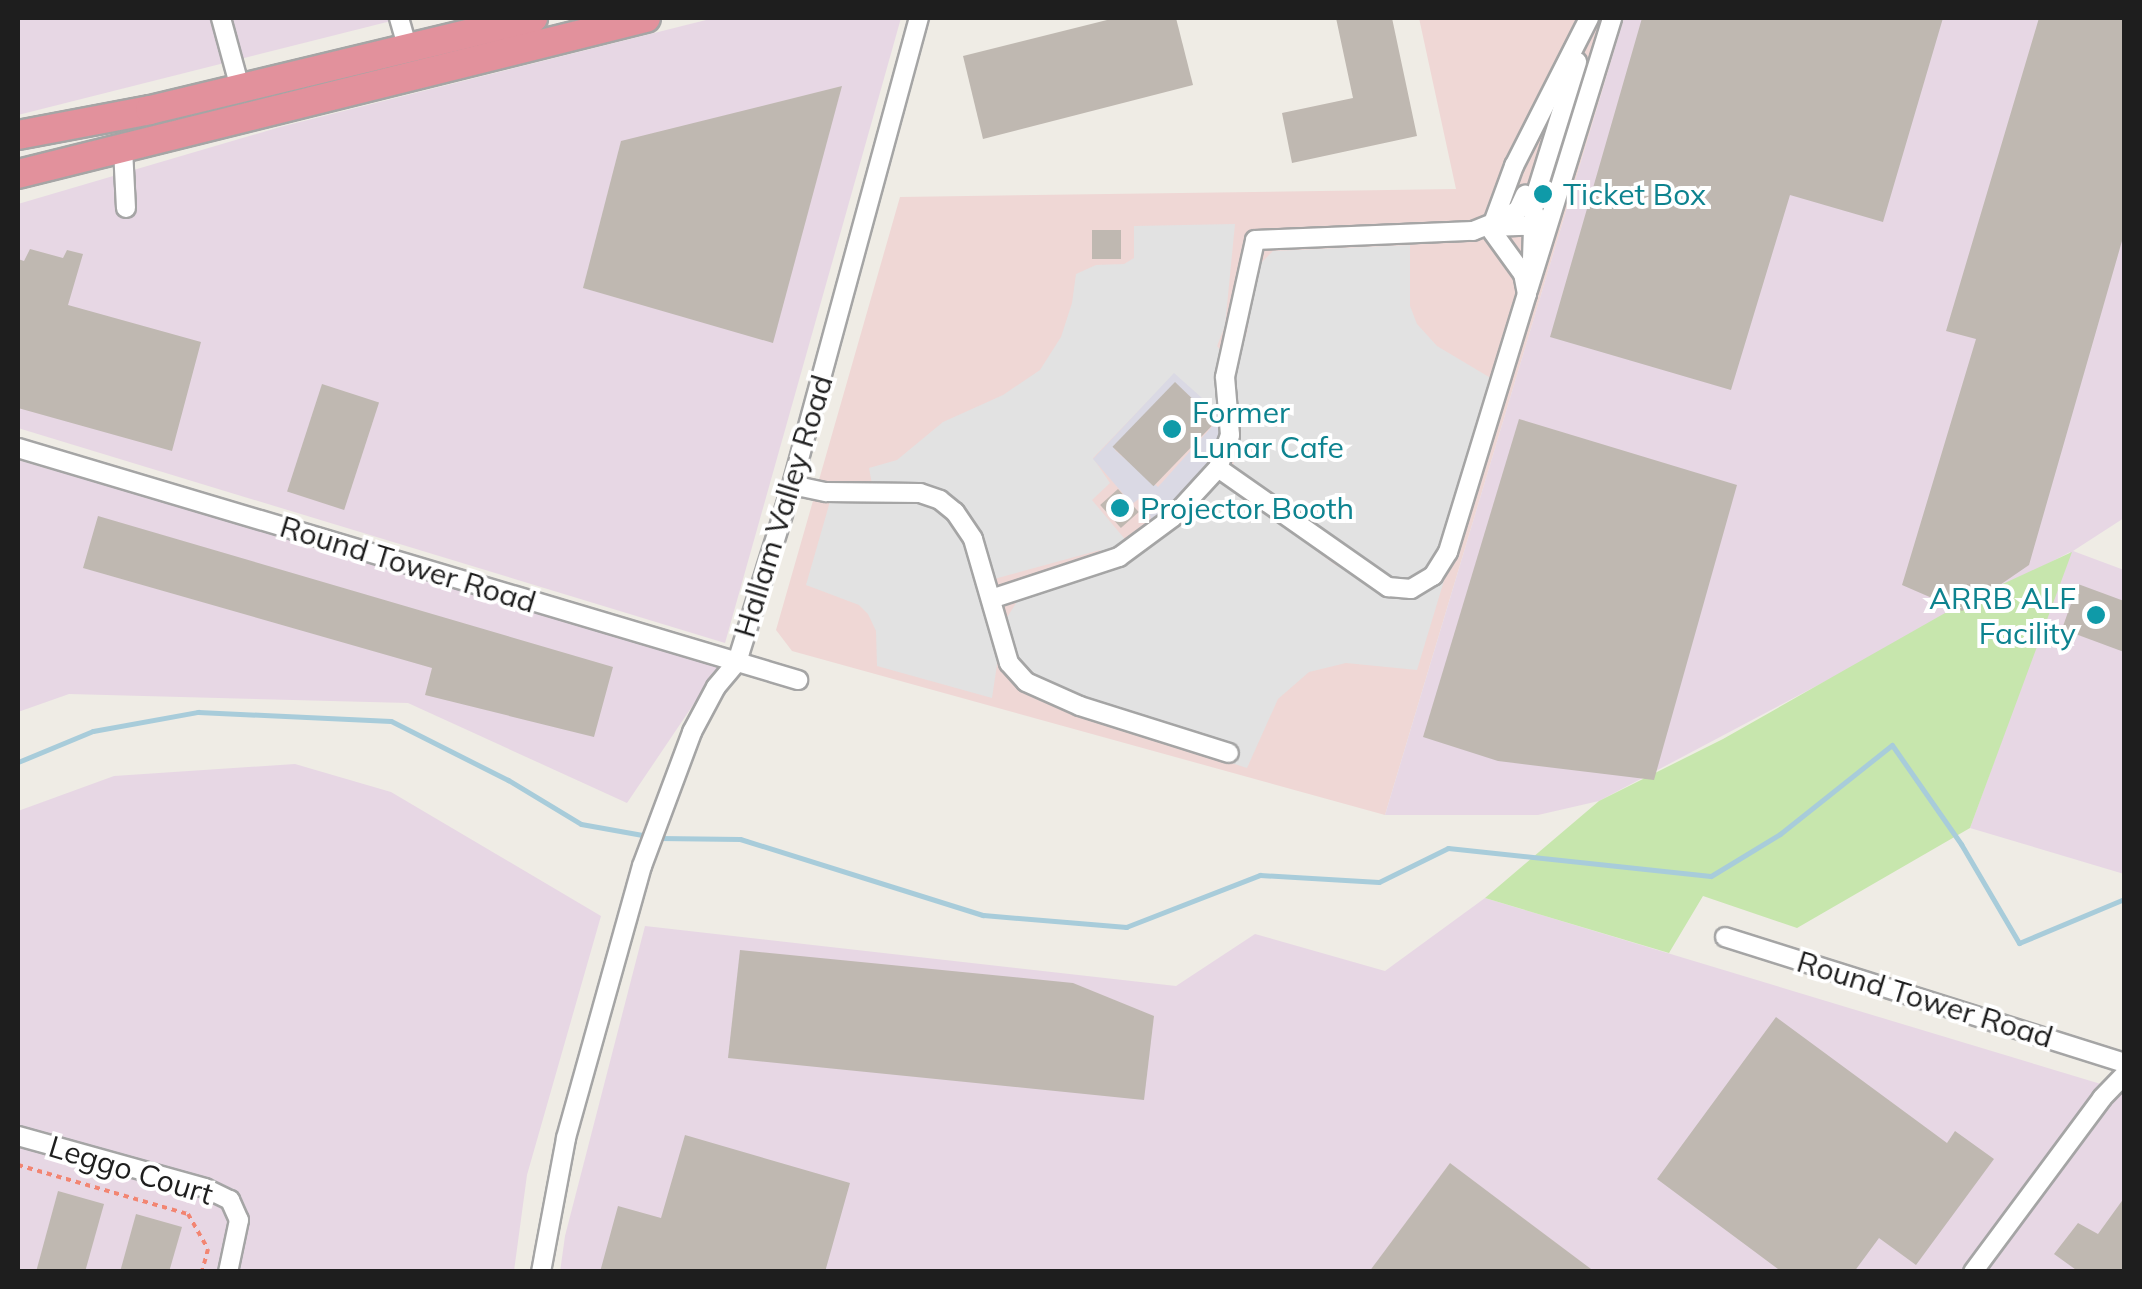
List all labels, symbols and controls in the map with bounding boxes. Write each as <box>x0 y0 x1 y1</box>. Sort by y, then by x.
place label: Ticket Box <box>1563 176 1706 212</box>
marker: Ticket Box <box>1532 183 1554 205</box>
street label: Hallam Valley Road <box>726 371 840 641</box>
place label: Former Lunar Cafe <box>1192 394 1344 464</box>
marker: Former Lunar Cafe <box>1161 418 1183 440</box>
place label: Projector Booth <box>1140 490 1354 526</box>
marker: Projector Booth <box>1109 497 1131 519</box>
street label: Round Tower Road <box>276 508 540 620</box>
place label: ARRB ALF Facility <box>1929 580 2076 650</box>
marker: ARRB ALF Facility <box>2085 604 2107 626</box>
street label: Round Tower Road <box>1793 943 2057 1055</box>
street label: Leggo Court <box>45 1128 217 1212</box>

